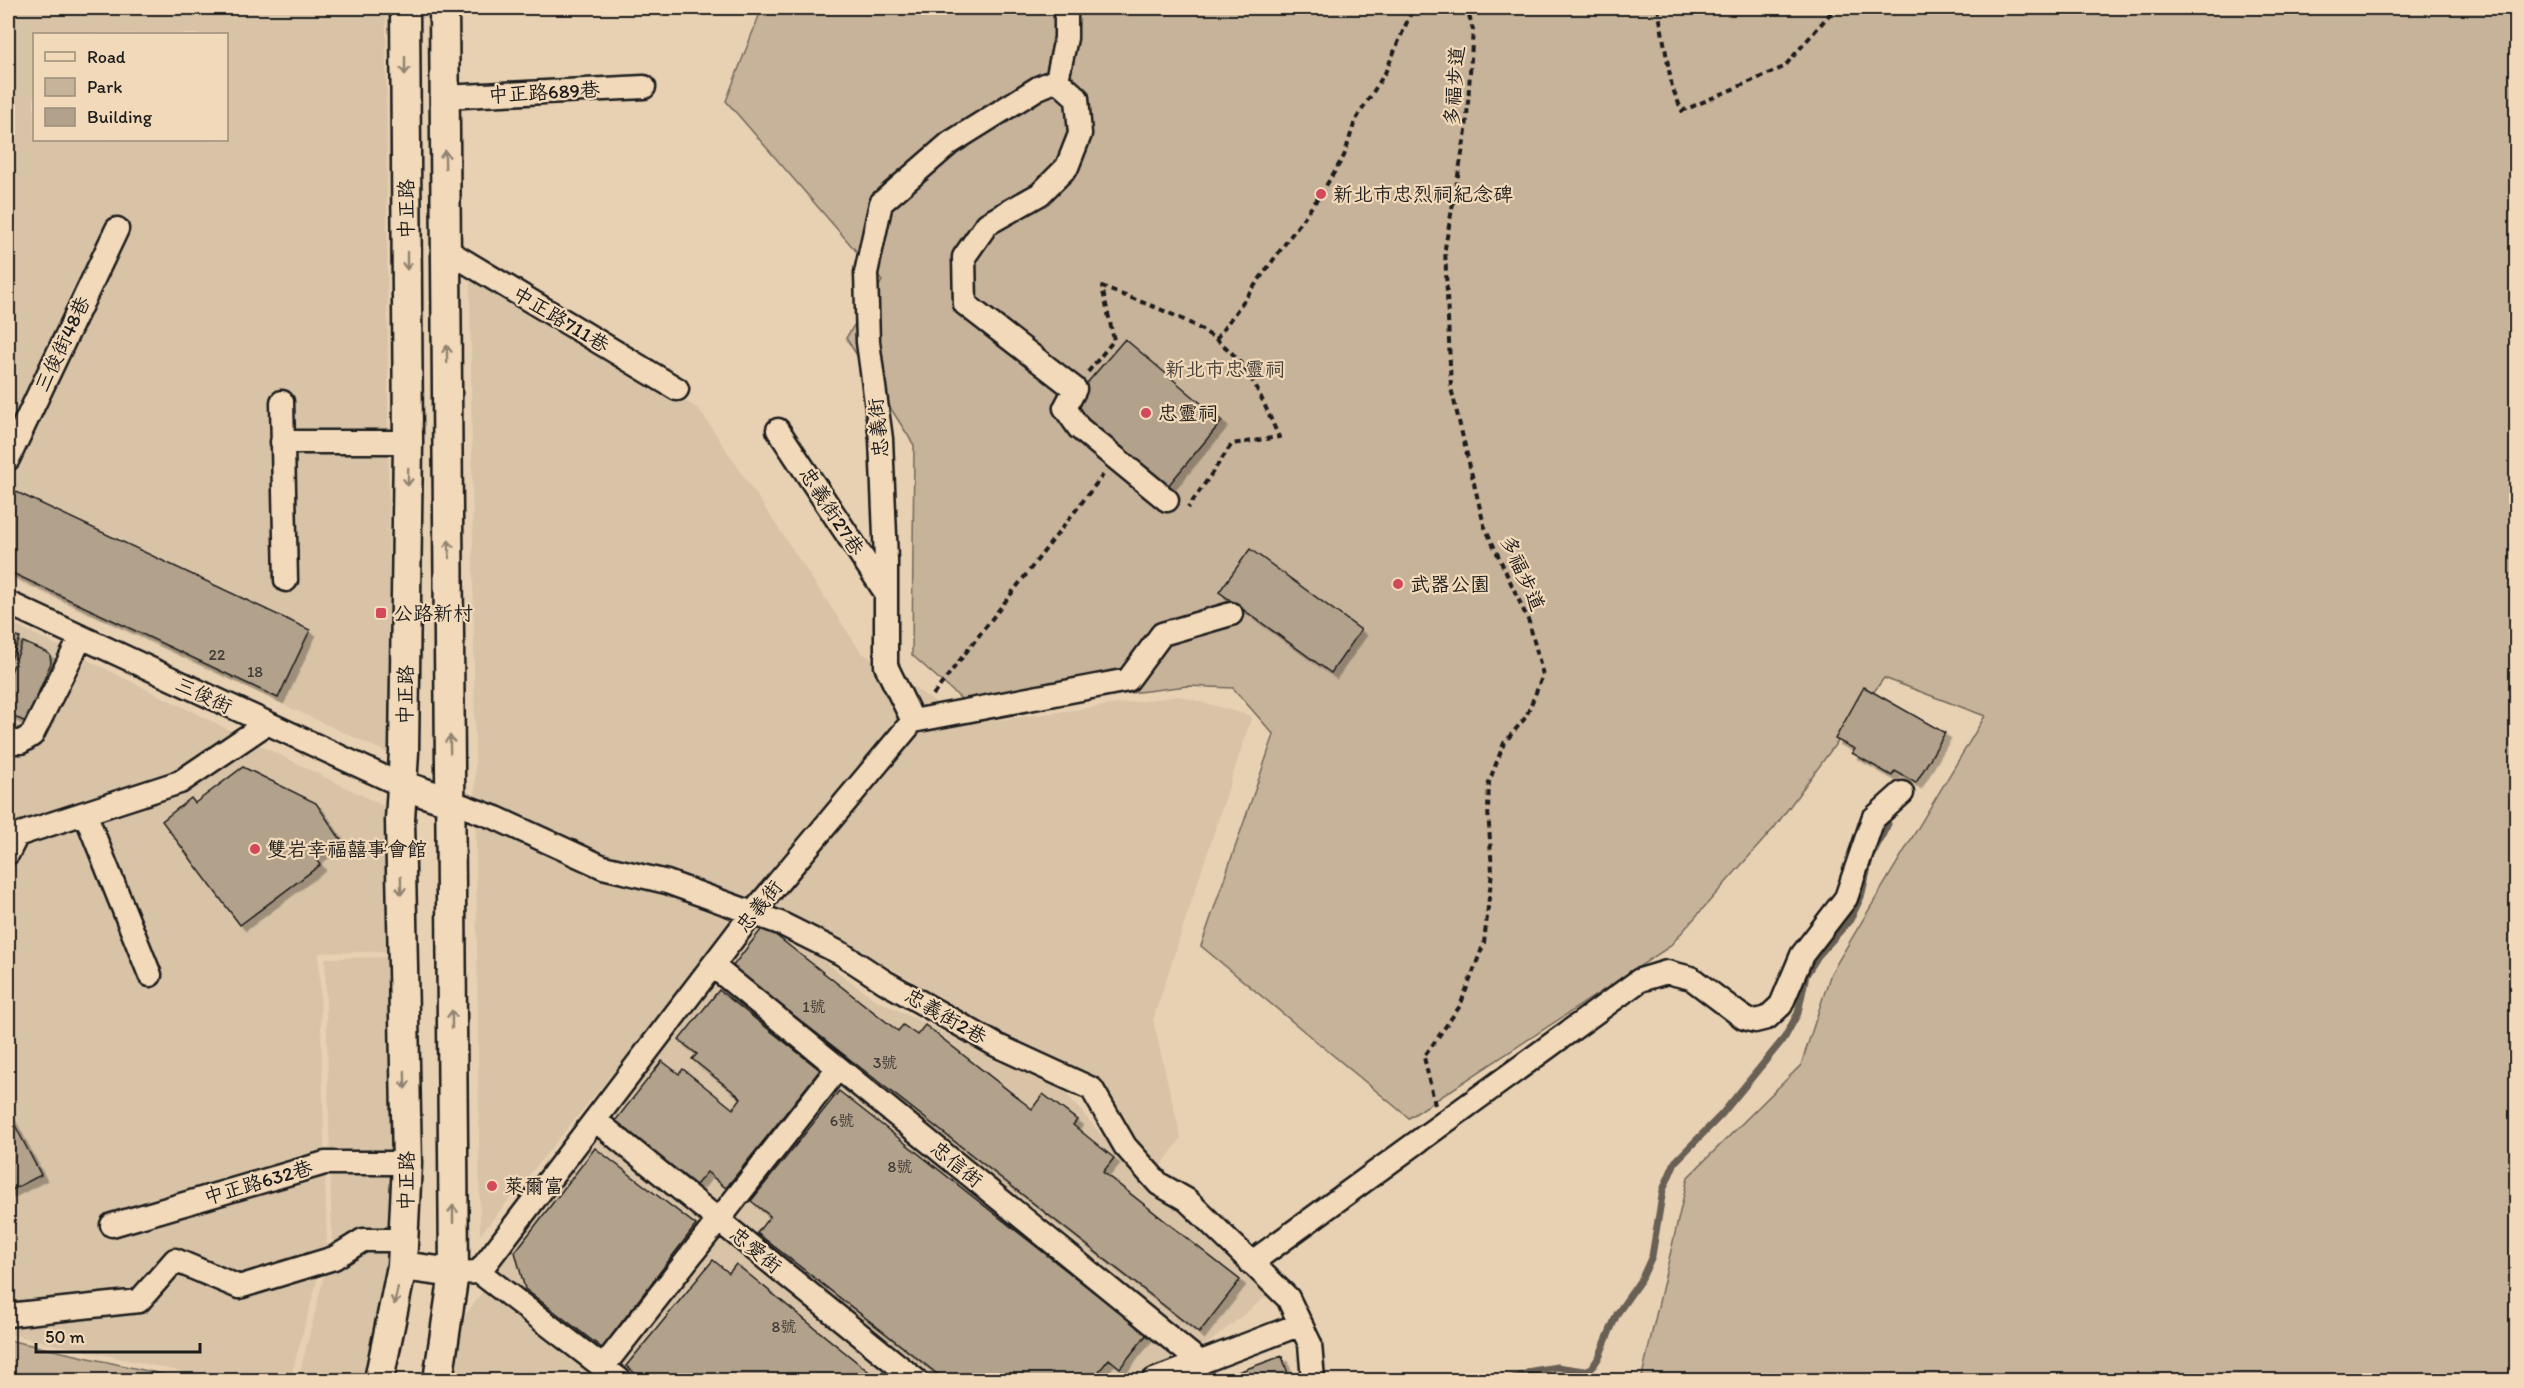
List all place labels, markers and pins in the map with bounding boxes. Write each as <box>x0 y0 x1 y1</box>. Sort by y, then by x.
place label: 新北市忠烈祠紀念碑 <box>1333 182 1513 206</box>
marker: 新北市忠烈祠紀念碑 <box>1314 187 1328 201</box>
place label: 忠靈祠 <box>1158 401 1218 425</box>
marker: 忠靈祠 <box>1139 406 1153 420</box>
place label: 武器公園 <box>1410 572 1490 596</box>
marker: 武器公園 <box>1391 577 1405 591</box>
place label: 公路新村 <box>393 601 473 625</box>
marker: 公路新村 <box>374 606 388 620</box>
place label: 雙岩幸福囍事會館 <box>267 837 427 861</box>
marker: 雙岩幸福囍事會館 <box>248 842 262 856</box>
place label: 萊爾富 <box>504 1174 564 1198</box>
marker: 萊爾富 <box>485 1179 499 1193</box>

